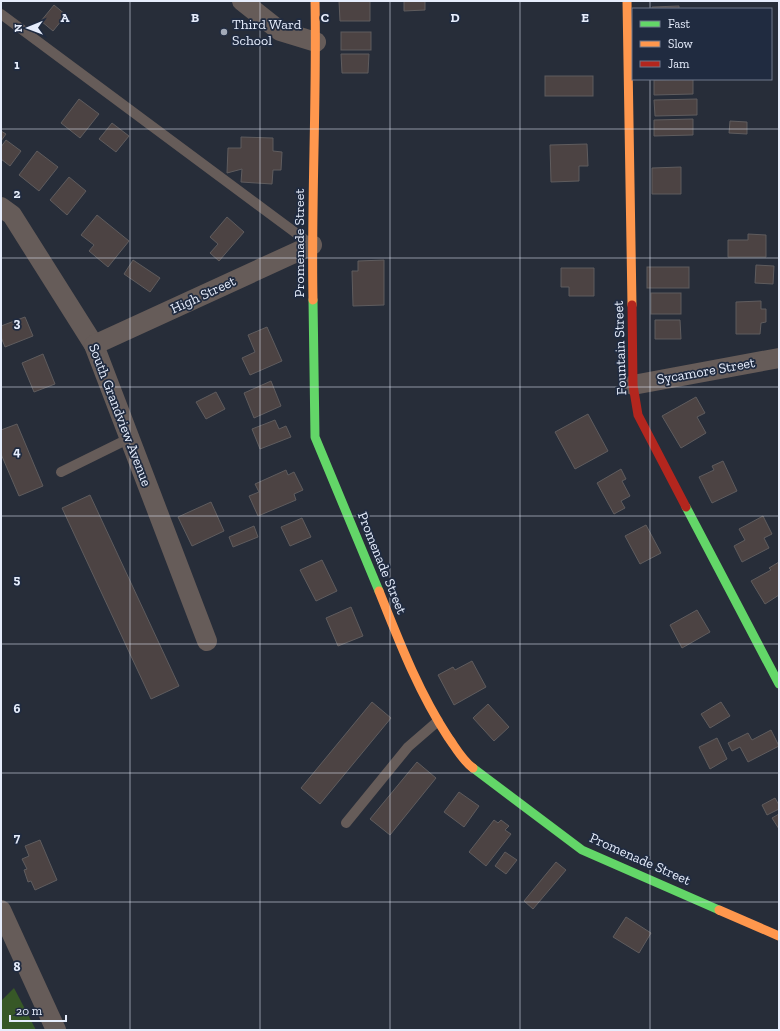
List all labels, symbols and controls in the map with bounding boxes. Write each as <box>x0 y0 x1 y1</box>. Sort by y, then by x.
north arrow <box>8 8 48 48</box>
legend <box>632 8 772 80</box>
text: A <box>61 10 70 25</box>
text: B <box>191 10 199 25</box>
text: C <box>321 10 329 25</box>
text: D <box>450 10 460 25</box>
text: E <box>581 10 589 25</box>
place label: Third Ward School <box>232 16 302 49</box>
text: Fast <box>668 17 691 31</box>
text: N <box>12 23 25 32</box>
marker: Third Ward School <box>219 27 229 37</box>
text: Slow <box>668 37 694 51</box>
text: 1 <box>14 57 20 72</box>
text: Jam <box>668 57 690 71</box>
text: 2 <box>14 186 21 201</box>
street label: Promenade Street <box>291 188 308 297</box>
street label: High Street <box>168 272 239 317</box>
street label: Fountain Street <box>610 300 630 396</box>
text: 3 <box>14 315 21 330</box>
street label: South Grandview Avenue <box>85 341 155 489</box>
street label: Sycamore Street <box>656 354 757 388</box>
text: 4 <box>13 444 21 459</box>
street label: Promenade Street <box>354 509 411 617</box>
text: 5 <box>14 572 21 587</box>
text: 6 <box>14 701 21 716</box>
street label: Promenade Street <box>587 829 694 889</box>
text: 7 <box>14 830 21 845</box>
text: 8 <box>13 959 21 974</box>
scale bar <box>10 997 66 1023</box>
text: 20 m <box>16 1004 43 1018</box>

